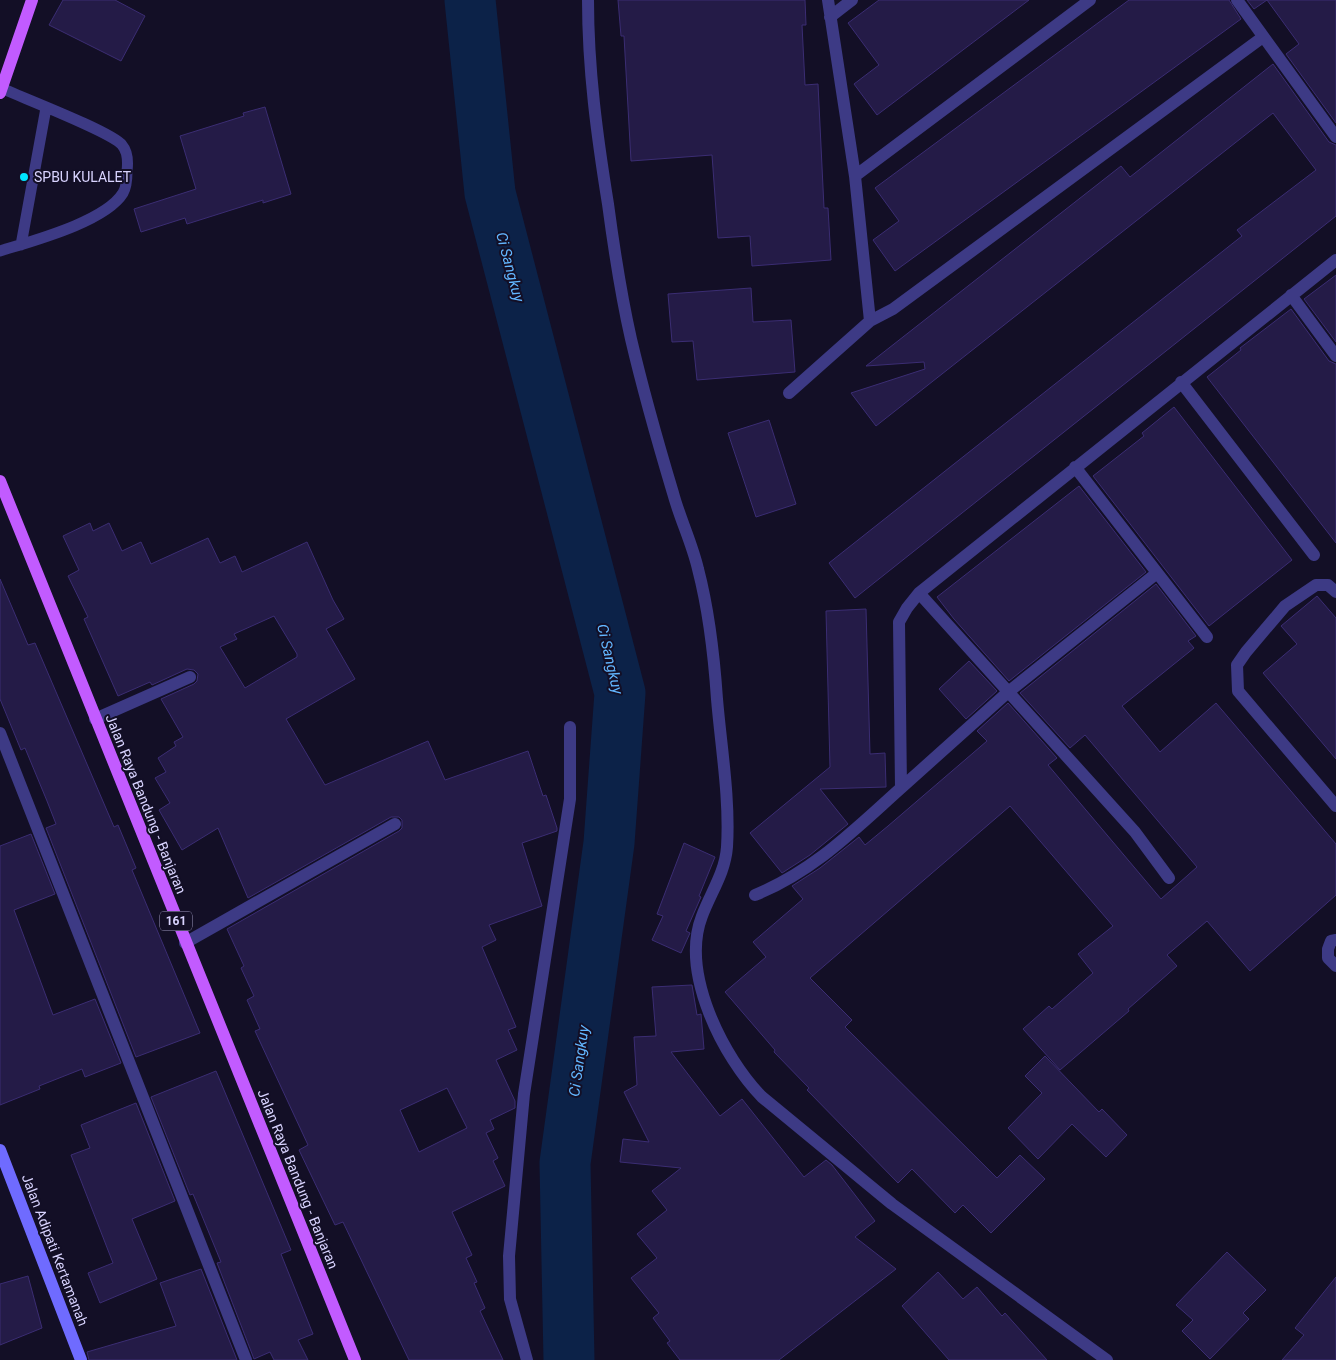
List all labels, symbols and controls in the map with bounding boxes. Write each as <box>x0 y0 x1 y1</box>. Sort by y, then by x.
place label: SPBU KULALET <box>34 169 132 185</box>
marker: SPBU KULALET <box>18 171 30 183</box>
water label: Ci Sangkuy <box>492 230 528 305</box>
water label: Ci Sangkuy <box>593 622 627 697</box>
street label: Jalan Raya Bandung - Banjaran <box>103 712 189 896</box>
road number: 161 <box>160 911 192 930</box>
water label: Ci Sangkuy <box>565 1023 593 1098</box>
street label: Jalan Raya Bandung - Banjaran <box>255 1087 341 1271</box>
street label: Jalan Adipati Kertamanah <box>19 1172 91 1328</box>

